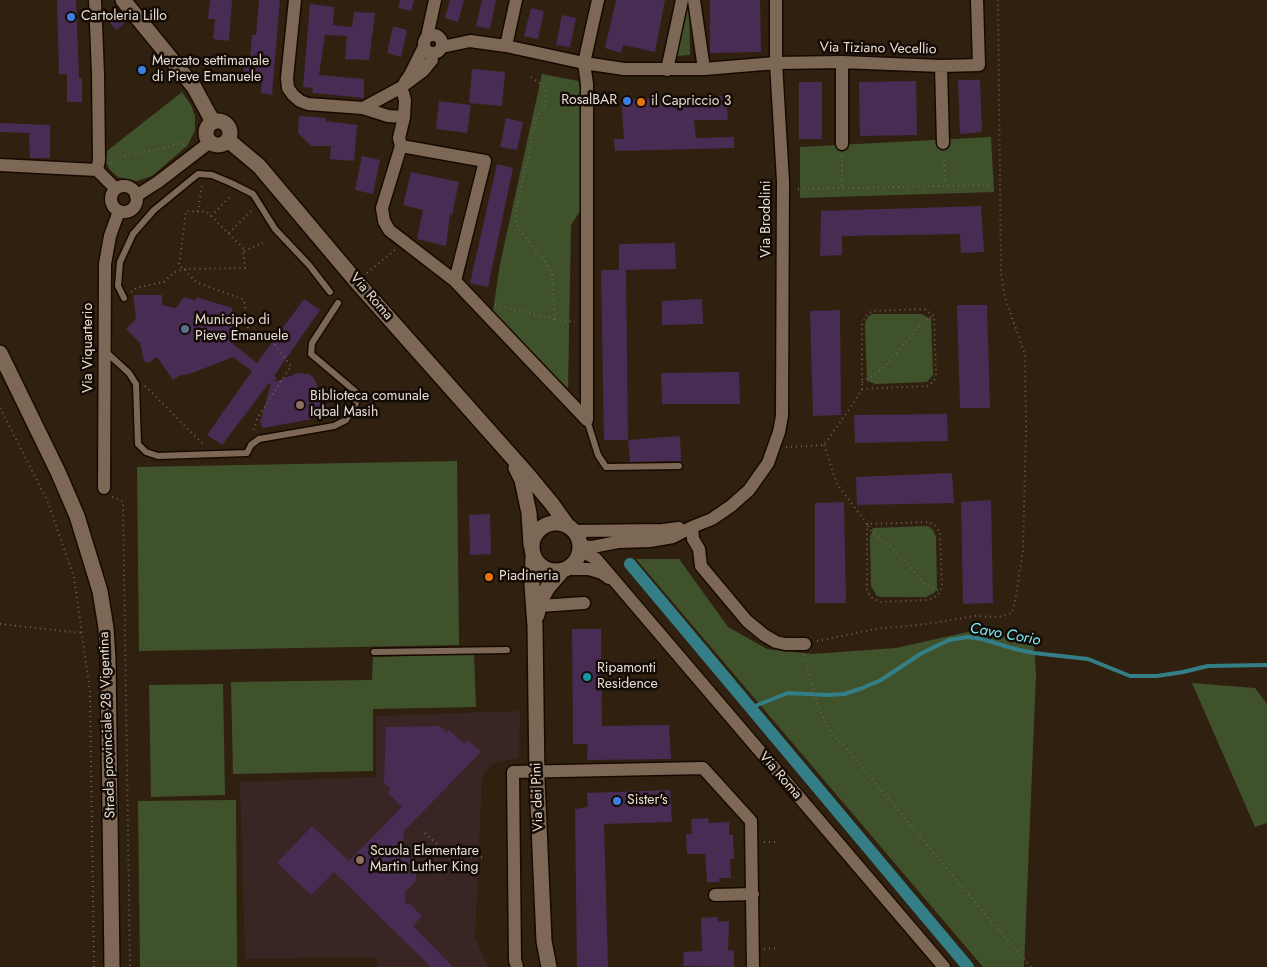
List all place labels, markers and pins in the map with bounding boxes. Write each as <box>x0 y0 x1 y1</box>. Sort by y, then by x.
place label: Cartoleria Lillo <box>81 9 167 25</box>
marker: Cartoleria Lillo <box>65 11 77 23</box>
place label: Mercato settimanale di Pieve Emanuele <box>152 54 269 86</box>
marker: Mercato settimanale di Pieve Emanuele <box>136 64 148 76</box>
place label: RosalBAR <box>561 93 617 109</box>
place label: il Capriccio 3 <box>651 94 731 110</box>
marker: RosalBAR <box>621 95 633 107</box>
marker: il Capriccio 3 <box>635 96 647 108</box>
place label: Municipio di Pieve Emanuele <box>195 313 288 346</box>
marker: Municipio di Pieve Emanuele <box>179 323 191 335</box>
place label: Biblioteca comunale Iqbal Masih <box>310 389 429 422</box>
marker: Biblioteca comunale Iqbal Masih <box>294 399 306 411</box>
place label: Piadineria <box>499 569 558 585</box>
marker: Piadineria <box>483 571 495 583</box>
place label: Ripamonti Residence <box>597 661 658 694</box>
marker: Ripamonti Residence <box>581 671 593 683</box>
place label: Sister's <box>627 793 668 809</box>
marker: Sister's <box>611 795 623 807</box>
place label: Scuola Elementare Martin Luther King <box>370 844 479 876</box>
marker: Scuola Elementare Martin Luther King <box>354 854 366 866</box>

